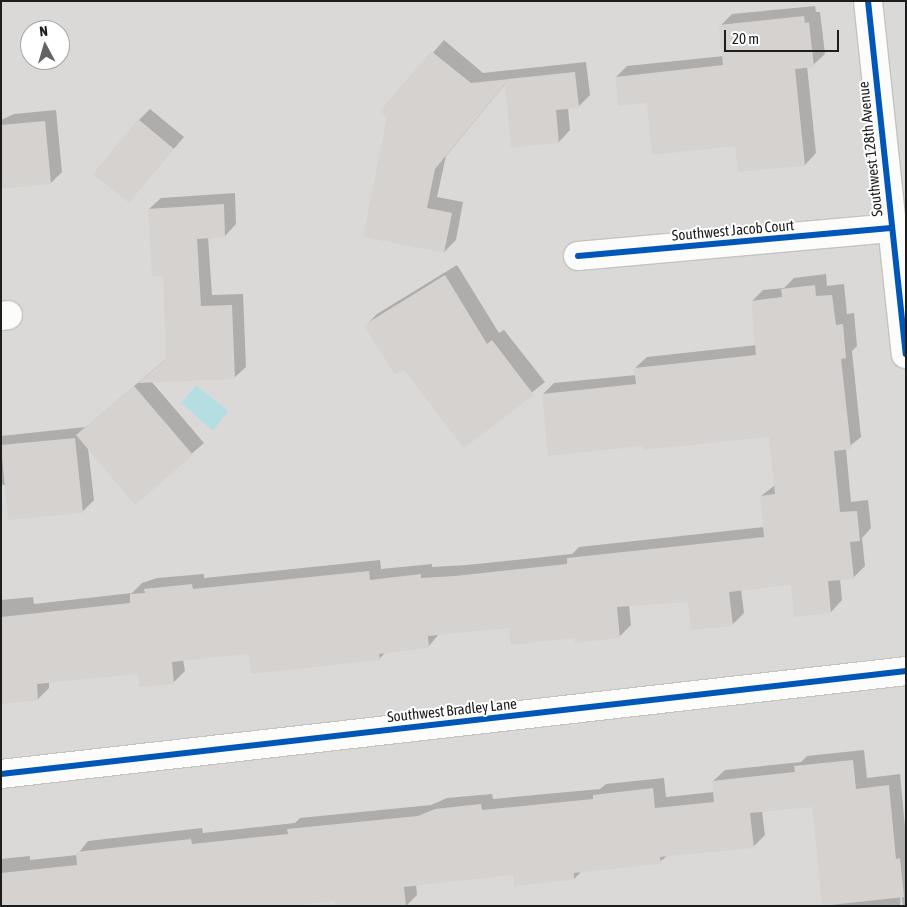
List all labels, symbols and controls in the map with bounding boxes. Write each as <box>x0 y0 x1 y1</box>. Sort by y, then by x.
north arrow <box>20 20 70 70</box>
scale bar <box>727 20 842 52</box>
text: N <box>39 23 48 39</box>
text: 20 m <box>732 30 759 47</box>
street label: Southwest 128th Avenue <box>854 81 886 217</box>
street label: Southwest Jacob Court <box>671 216 795 244</box>
street label: Southwest Bradley Lane <box>386 694 518 726</box>

